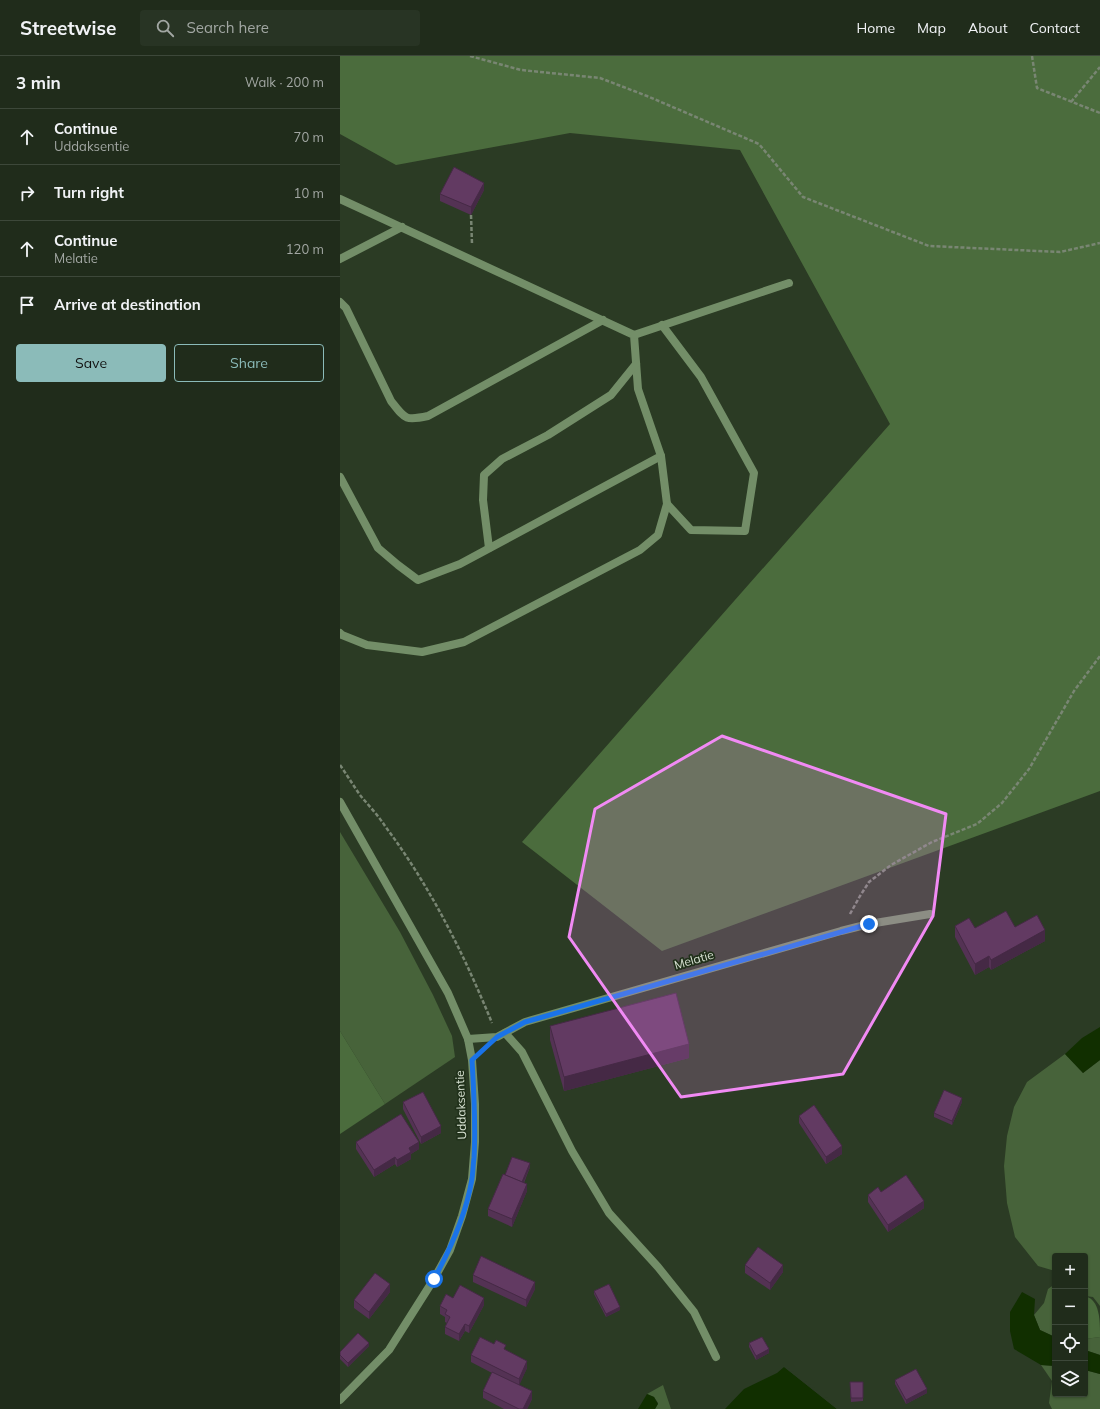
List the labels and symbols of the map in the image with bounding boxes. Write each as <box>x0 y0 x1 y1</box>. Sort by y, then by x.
route end <box>860 915 878 933</box>
street label: Melatie <box>672 947 715 972</box>
street label: Uddaksentie <box>452 1070 469 1140</box>
route start <box>425 1270 443 1288</box>

